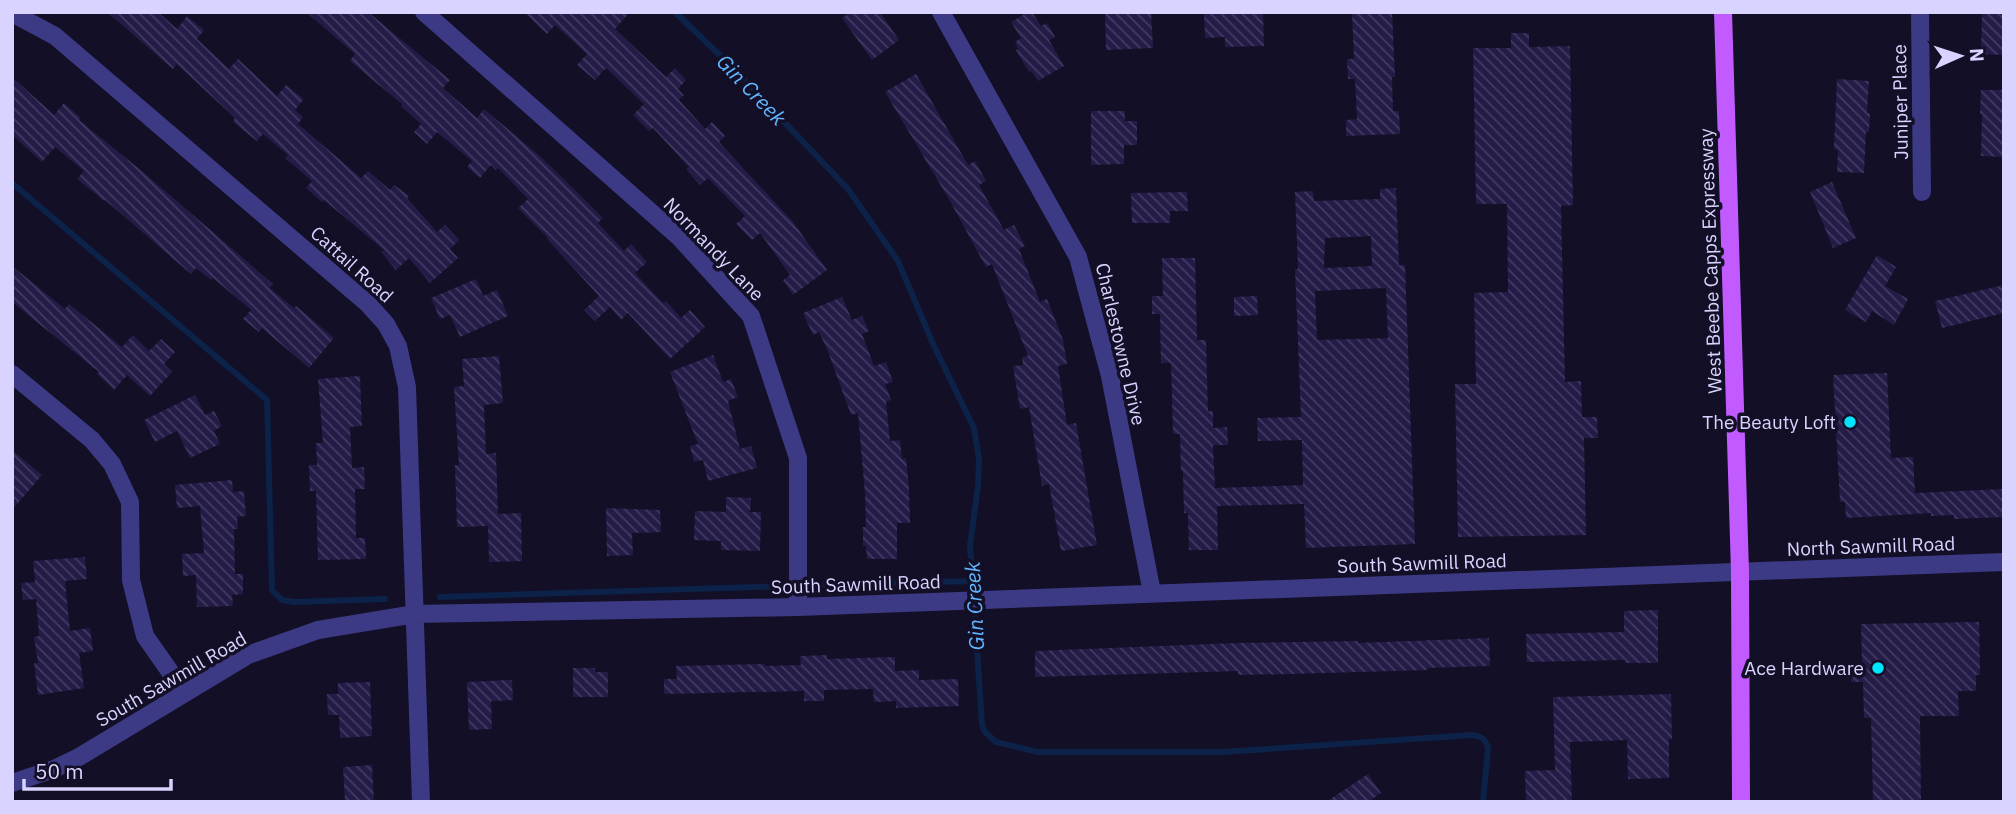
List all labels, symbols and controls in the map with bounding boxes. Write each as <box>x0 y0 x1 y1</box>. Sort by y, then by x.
north arrow <box>1925 21 1995 91</box>
street label: Juniper Place <box>1887 44 1913 160</box>
water label: Gin Creek <box>711 48 793 132</box>
text: N <box>1965 48 1989 63</box>
street label: West Beebe Capps Expressway <box>1693 127 1727 394</box>
street label: Normandy Lane <box>659 192 769 306</box>
street label: Cattail Road <box>306 221 398 307</box>
street label: Charlestowne Drive <box>1091 260 1151 428</box>
place label: The Beauty Loft <box>1702 410 1836 434</box>
marker: The Beauty Loft <box>1842 414 1858 430</box>
street label: North Sawmill Road <box>1786 531 1956 561</box>
street label: South Sawmill Road <box>1337 548 1507 578</box>
water label: Gin Creek <box>958 560 990 651</box>
street label: South Sawmill Road <box>771 569 941 599</box>
street label: South Sawmill Road <box>91 626 251 732</box>
place label: Ace Hardware <box>1744 656 1864 680</box>
marker: Ace Hardware <box>1870 660 1886 676</box>
scale bar <box>24 748 172 792</box>
text: 50 m <box>35 757 84 785</box>

